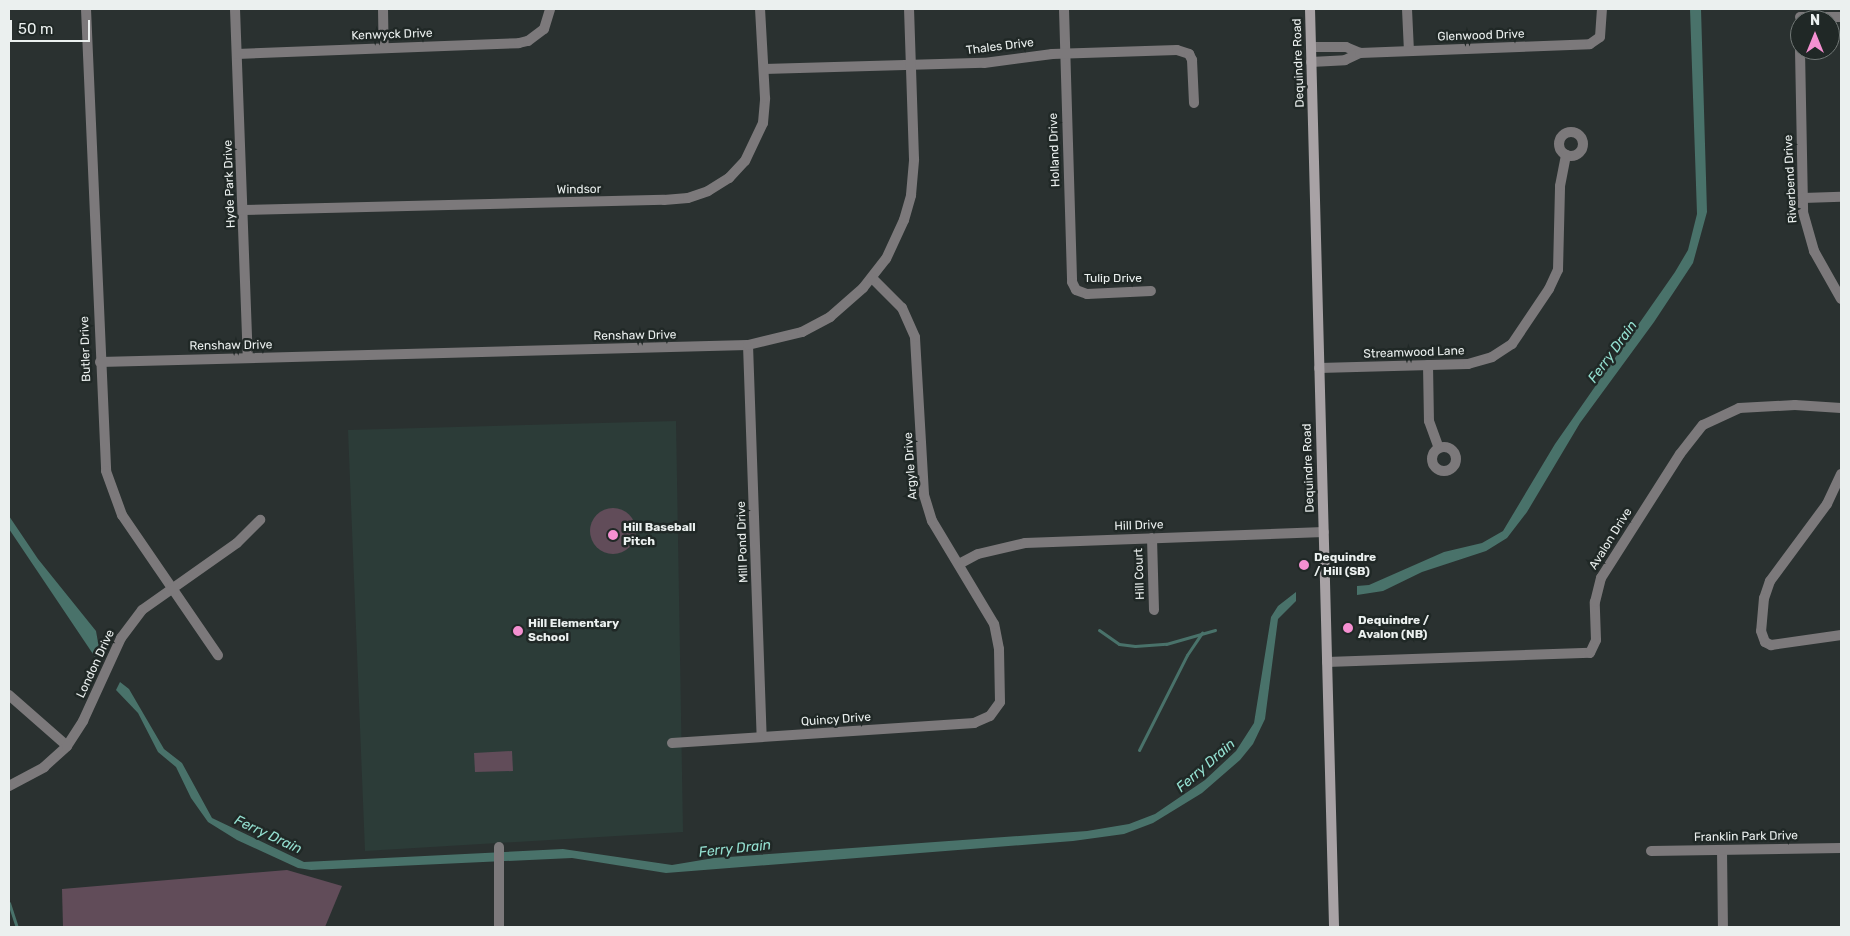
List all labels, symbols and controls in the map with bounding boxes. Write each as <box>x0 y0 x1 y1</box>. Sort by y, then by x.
scale bar <box>12 10 92 42</box>
north arrow <box>1790 10 1840 60</box>
text: N <box>1810 12 1820 29</box>
street label: Dequindre Road <box>1290 18 1308 108</box>
text: 50 m <box>18 20 53 38</box>
street label: Kenwyck Drive <box>351 26 433 44</box>
street label: Glenwood Drive <box>1437 27 1525 45</box>
street label: Thales Drive <box>965 36 1035 58</box>
street label: Holland Drive <box>1047 113 1063 187</box>
street label: Riverbend Drive <box>1781 134 1801 224</box>
street label: Hyde Park Drive <box>221 139 239 229</box>
street label: Windsor <box>557 182 601 198</box>
street label: Tulip Drive <box>1084 272 1142 286</box>
street label: Butler Drive <box>78 316 94 382</box>
water label: Ferry Drain <box>1585 318 1641 386</box>
street label: Renshaw Drive <box>593 328 677 344</box>
street label: Renshaw Drive <box>189 338 273 354</box>
street label: Streamwood Lane <box>1363 344 1465 362</box>
street label: Dequindre Road <box>1300 423 1318 513</box>
street label: Argyle Drive <box>901 432 921 500</box>
street label: Mill Pond Drive <box>734 501 752 583</box>
street label: Avalon Drive <box>1586 506 1636 572</box>
street label: Hill Drive <box>1114 518 1164 534</box>
place label: Hill Baseball Pitch <box>623 521 696 549</box>
marker: Hill Baseball Pitch <box>607 529 619 541</box>
street label: Hill Court <box>1132 548 1148 600</box>
place label: Dequindre / Hill (SB) <box>1314 551 1376 579</box>
marker: Dequindre / Hill (SB) <box>1298 559 1310 571</box>
place label: Dequindre / Avalon (NB) <box>1358 614 1429 642</box>
place label: Hill Elementary School <box>528 617 619 645</box>
marker: Dequindre / Avalon (NB) <box>1342 622 1354 634</box>
marker: Hill Elementary School <box>512 625 524 637</box>
street label: London Drive <box>74 627 118 701</box>
street label: Quincy Drive <box>800 710 872 730</box>
water label: Ferry Drain <box>1173 736 1239 796</box>
water label: Ferry Drain <box>231 812 305 858</box>
street label: Franklin Park Drive <box>1694 829 1798 845</box>
water label: Ferry Drain <box>698 837 772 861</box>

